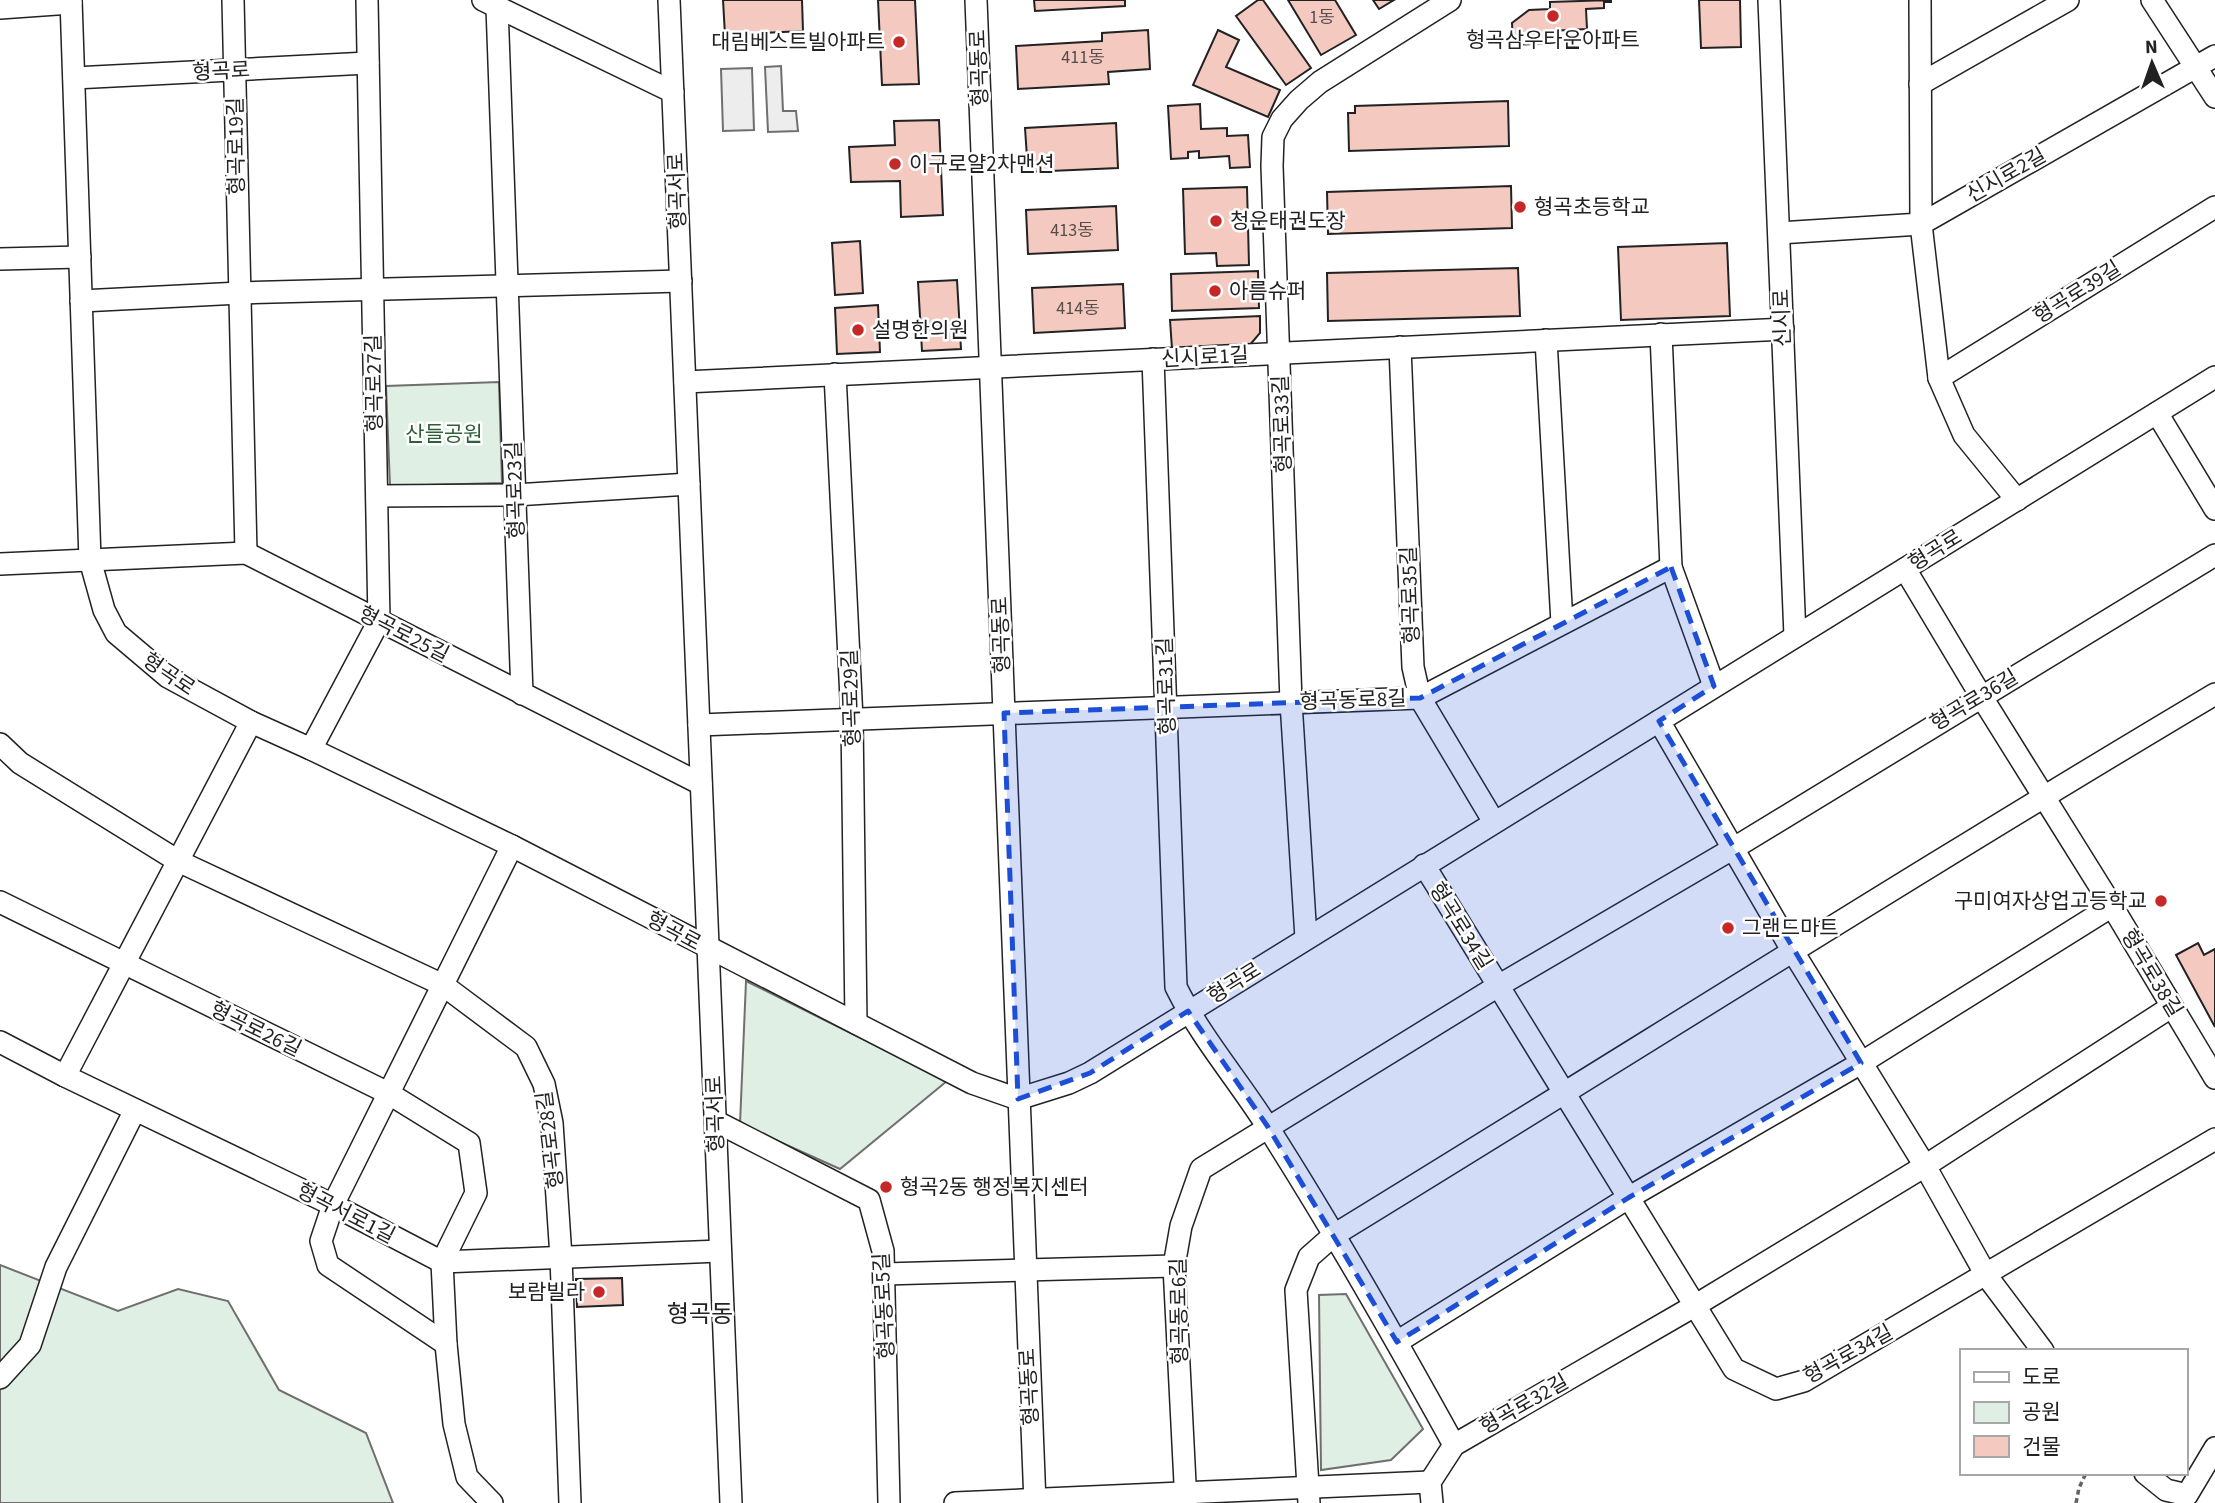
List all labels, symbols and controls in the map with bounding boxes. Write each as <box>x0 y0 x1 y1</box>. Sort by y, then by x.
house number: 1동 <box>1309 5 1335 30</box>
marker: 형곡삼우타운아파트 <box>1545 8 1561 24</box>
place label: 형곡삼우타운아파트 <box>1466 25 1640 55</box>
place label: 대림베스트빌아파트 <box>711 27 885 57</box>
north arrow <box>2117 28 2187 98</box>
street label: 형곡동로 <box>963 29 995 107</box>
marker: 대림베스트빌아파트 <box>891 34 907 50</box>
text: N <box>2145 34 2158 61</box>
house number: 411동 <box>1061 45 1105 70</box>
street label: 형곡로 <box>191 55 251 87</box>
street label: 형곡로19길 <box>220 97 252 195</box>
street label: 신시로2길 <box>1961 140 2051 210</box>
place label: 이구로얄2차맨션 <box>909 149 1055 179</box>
street label: 형곡서로 <box>661 152 693 230</box>
marker: 이구로얄2차맨션 <box>887 156 903 172</box>
place label: 형곡초등학교 <box>1534 192 1650 222</box>
marker: 형곡초등학교 <box>1512 199 1528 215</box>
place label: 청운태권도장 <box>1230 206 1346 236</box>
marker: 청운태권도장 <box>1208 213 1224 229</box>
house number: 413동 <box>1050 218 1094 243</box>
street label: 형곡로39길 <box>2027 253 2127 331</box>
place label: 아름슈퍼 <box>1229 276 1306 306</box>
marker: 아름슈퍼 <box>1207 283 1223 299</box>
street label: 신시로 <box>1766 289 1798 347</box>
house number: 414동 <box>1056 296 1100 321</box>
place label: 설명한의원 <box>872 315 969 345</box>
marker: 설명한의원 <box>850 322 866 338</box>
street label: 형곡로27길 <box>358 334 390 432</box>
street label: 신시로1길 <box>1160 340 1250 374</box>
street label: 형곡로33길 <box>1265 374 1299 474</box>
park label: 산들공원 <box>405 419 483 449</box>
street label: 형곡로23길 <box>498 440 532 540</box>
street label: 형곡로 <box>1902 522 1968 578</box>
street label: 형곡로35길 <box>1393 545 1427 645</box>
street label: 형곡동로 <box>985 596 1017 674</box>
street label: 형곡로25길 <box>353 598 455 670</box>
street label: 형곡로31길 <box>1149 636 1183 736</box>
street label: 형곡로 <box>137 645 201 703</box>
street label: 형곡로29길 <box>834 648 868 748</box>
street label: 형곡로36길 <box>1924 662 2024 738</box>
street label: 형곡동로8길 <box>1299 683 1407 717</box>
street label: 형곡로34길 <box>1422 876 1500 976</box>
place label: 구미여자상업고등학교 <box>1954 886 2147 916</box>
marker: 구미여자상업고등학교 <box>2153 893 2169 909</box>
street label: 형곡로 <box>641 904 707 958</box>
place label: 그랜드마트 <box>1742 913 1839 943</box>
marker: 그랜드마트 <box>1720 920 1736 936</box>
street label: 형곡로38길 <box>2114 923 2190 1023</box>
street label: 형곡로 <box>1201 955 1267 1011</box>
street label: 형곡로26길 <box>205 994 307 1064</box>
street label: 형곡서로 <box>699 1075 731 1153</box>
street label: 형곡로28길 <box>529 1089 571 1191</box>
place label: 형곡2동 행정복지센터 <box>900 1172 1089 1202</box>
street label: 형곡서로1길 <box>292 1175 400 1251</box>
marker: 형곡2동 행정복지센터 <box>878 1179 894 1195</box>
street label: 형곡동로5길 <box>866 1252 902 1360</box>
street label: 형곡동로6길 <box>1163 1257 1195 1365</box>
place label: 보람빌라 <box>508 1277 585 1307</box>
marker: 보람빌라 <box>591 1284 607 1300</box>
district label: 형곡동 <box>667 1297 733 1332</box>
street label: 형곡로34길 <box>1798 1317 1898 1391</box>
street label: 형곡동로 <box>1012 1348 1046 1426</box>
legend <box>1960 1349 2187 1475</box>
text: 도로 <box>2022 1362 2061 1392</box>
street label: 형곡로32길 <box>1474 1366 1574 1442</box>
text: 공원 <box>2022 1397 2061 1427</box>
text: 건물 <box>2022 1432 2061 1462</box>

